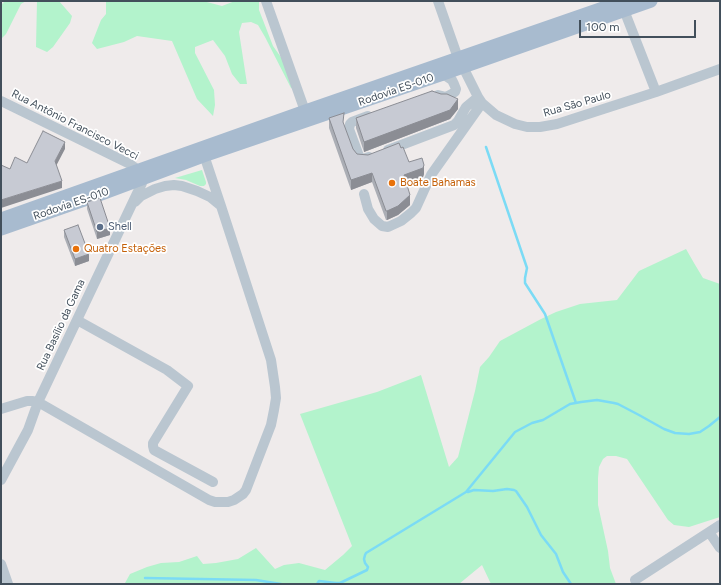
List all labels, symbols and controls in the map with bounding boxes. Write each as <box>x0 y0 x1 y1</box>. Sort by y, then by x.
scale bar <box>581 12 698 38</box>
text: 100 m <box>586 20 620 34</box>
street label: Rodovia ES-010 <box>356 71 436 109</box>
street label: Rua Antônio Francisco Vecci <box>9 87 141 163</box>
street label: Rua São Paulo <box>542 88 612 120</box>
place label: Boate Bahamas <box>400 176 476 190</box>
marker: Boate Bahamas <box>387 178 397 188</box>
street label: Rodovia ES-010 <box>31 185 111 223</box>
place label: Shell <box>108 220 132 234</box>
marker: Shell <box>95 222 105 232</box>
place label: Quatro Estações <box>84 242 166 256</box>
marker: Quatro Estações <box>71 244 81 254</box>
street label: Rua Basílio da Gama <box>34 277 88 373</box>

